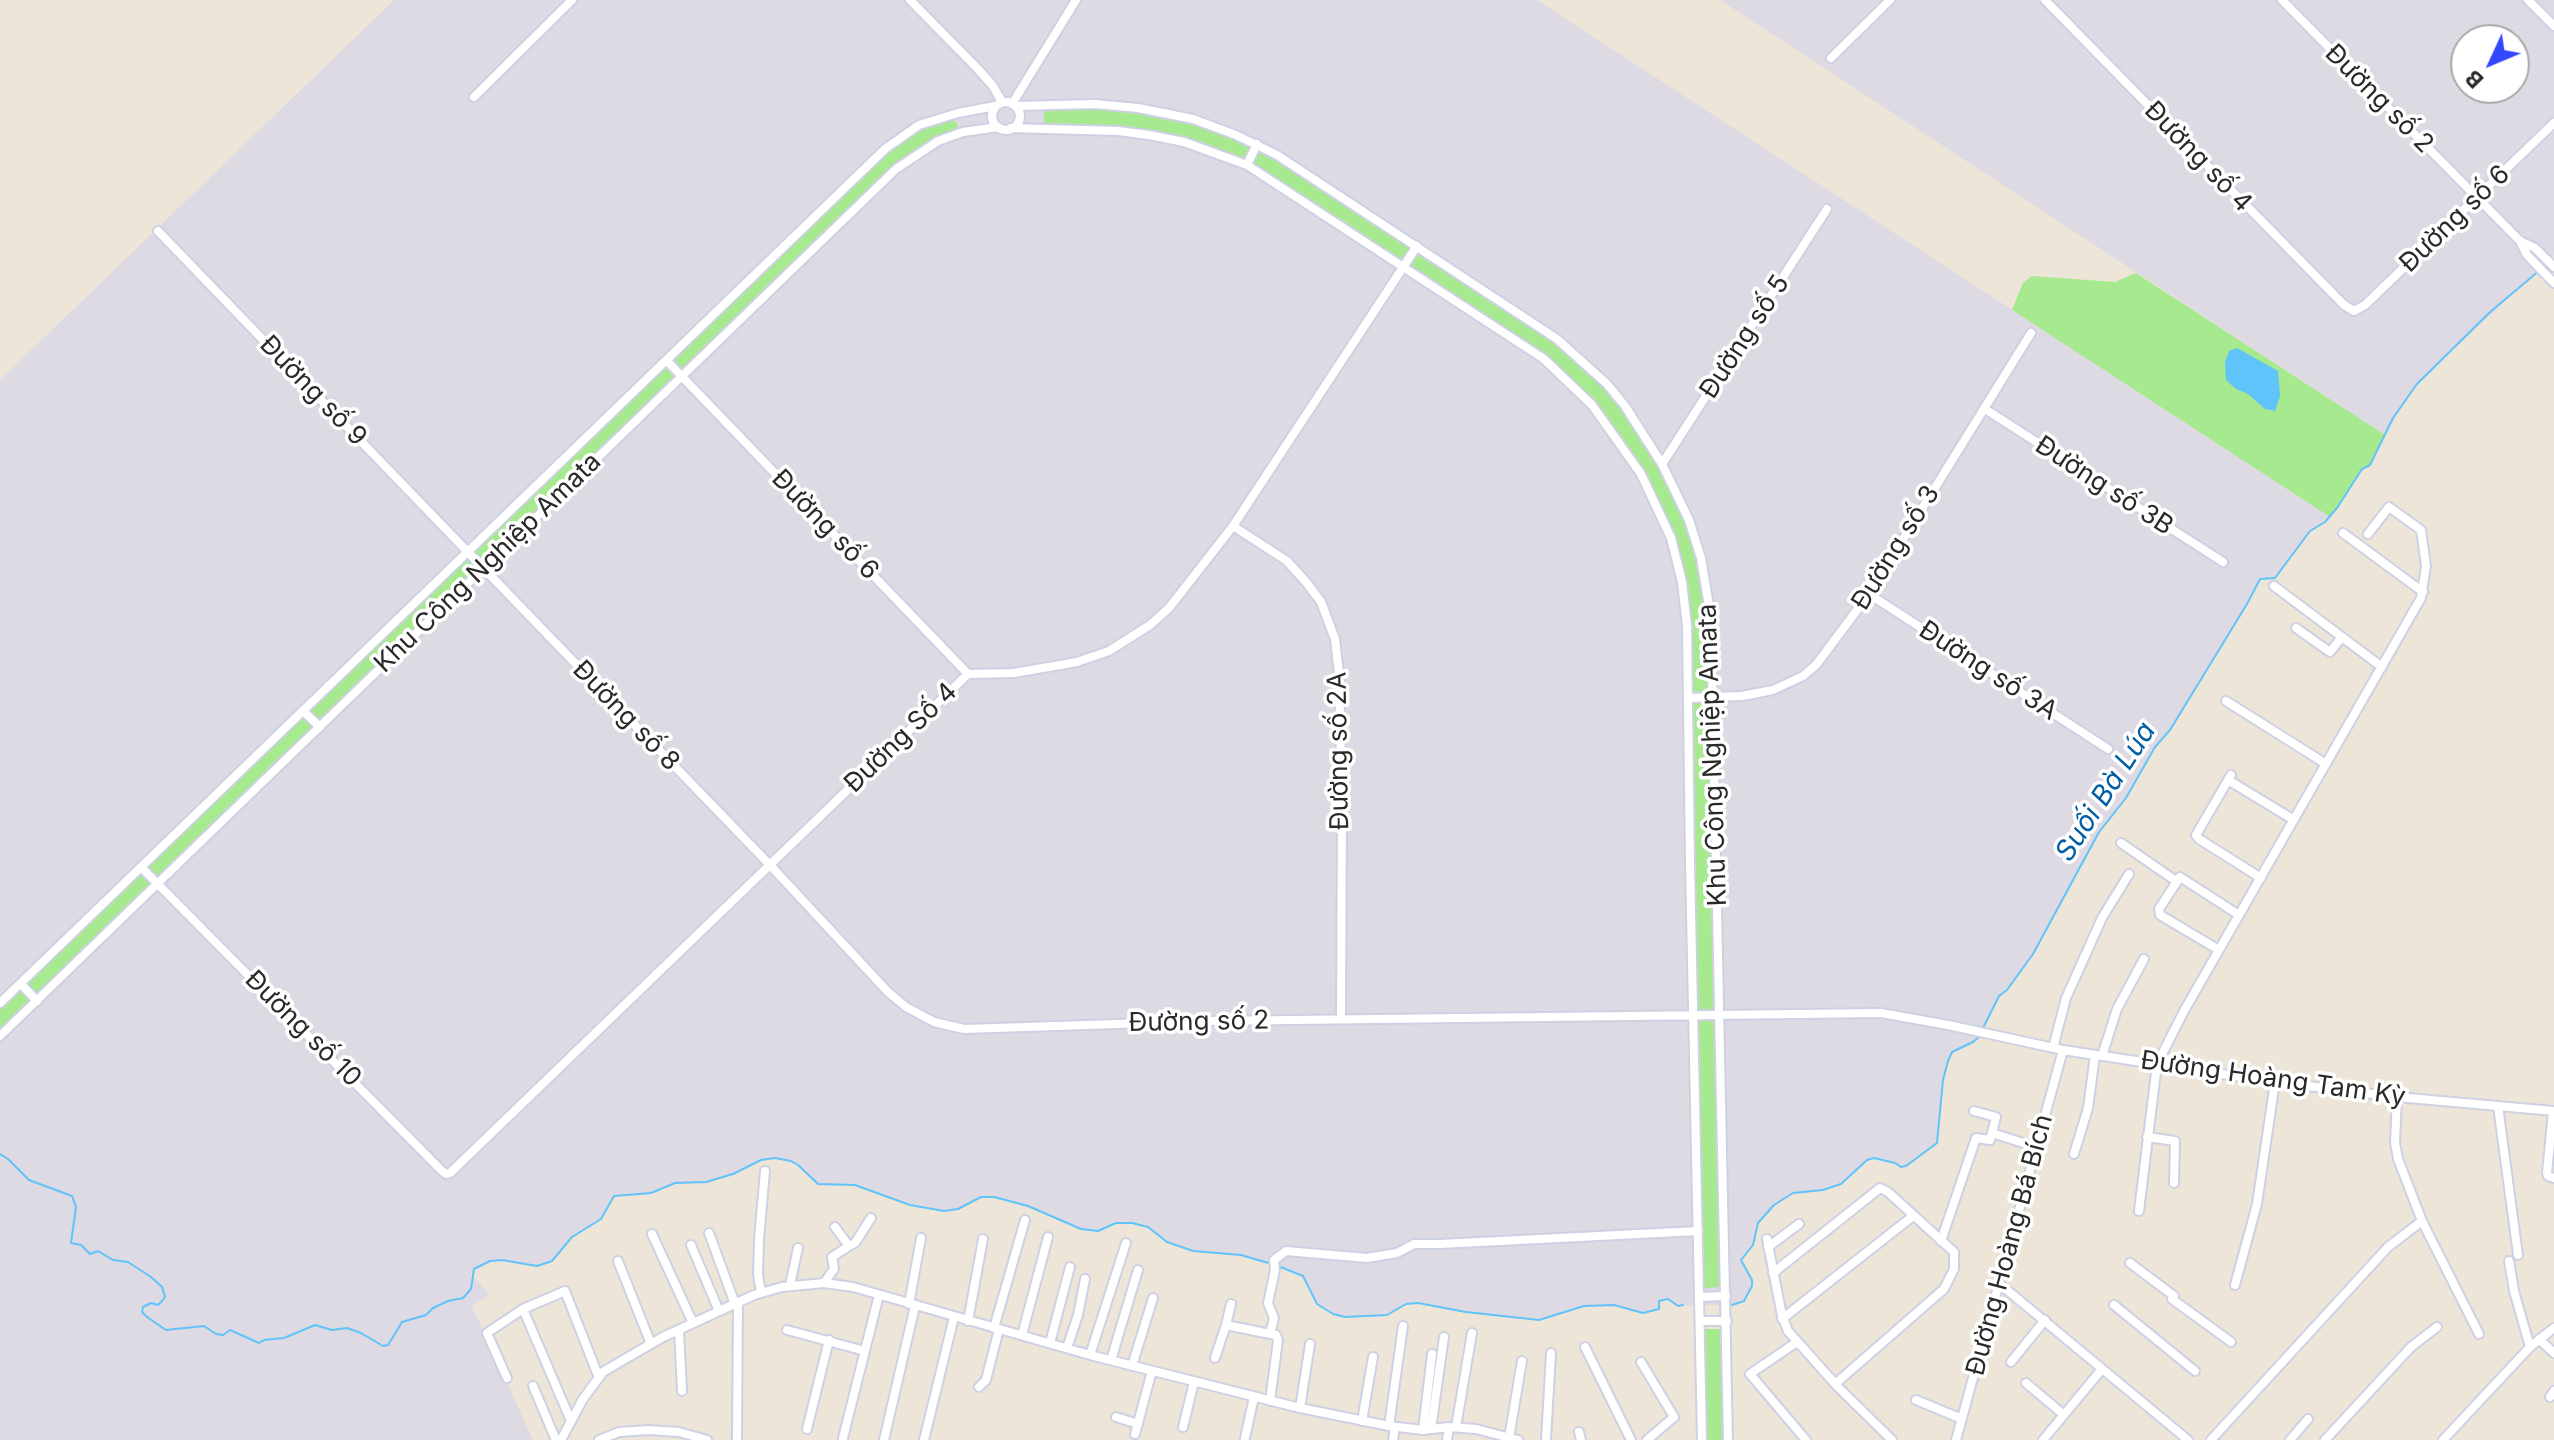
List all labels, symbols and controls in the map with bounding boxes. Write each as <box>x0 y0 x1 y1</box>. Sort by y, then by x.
north arrow <box>2450 24 2530 104</box>
street label: Đường số 2 <box>2318 38 2440 160</box>
text: B <box>2460 65 2489 94</box>
street label: Đường số 4 <box>2138 95 2258 219</box>
street label: Đường số 6 <box>2393 159 2517 279</box>
street label: Đường số 5 <box>1694 270 1796 404</box>
street label: Đường số 9 <box>253 329 373 453</box>
street label: Đường số 3B <box>2029 430 2179 542</box>
street label: Khu Công Nghiệp Amata <box>368 447 608 679</box>
street label: Đường số 6 <box>765 463 885 587</box>
street label: Đường số 3 <box>1845 480 1947 616</box>
street label: Khu Công Nghiệp Amata <box>1692 603 1734 907</box>
street label: Đường số 3A <box>1913 615 2063 727</box>
street label: Đường số 8 <box>566 655 686 777</box>
street label: Đường số 2A <box>1322 671 1356 831</box>
street label: Đường Số 4 <box>838 677 964 799</box>
water label: Suối Bà Lúa <box>2049 716 2163 868</box>
street label: Đường số 10 <box>238 964 368 1094</box>
street label: Đường số 2 <box>1128 1005 1270 1039</box>
street label: Đường Hoàng Tam Kỳ <box>2139 1045 2407 1113</box>
street label: Đường Hoàng Bá Bích <box>1960 1111 2060 1379</box>

